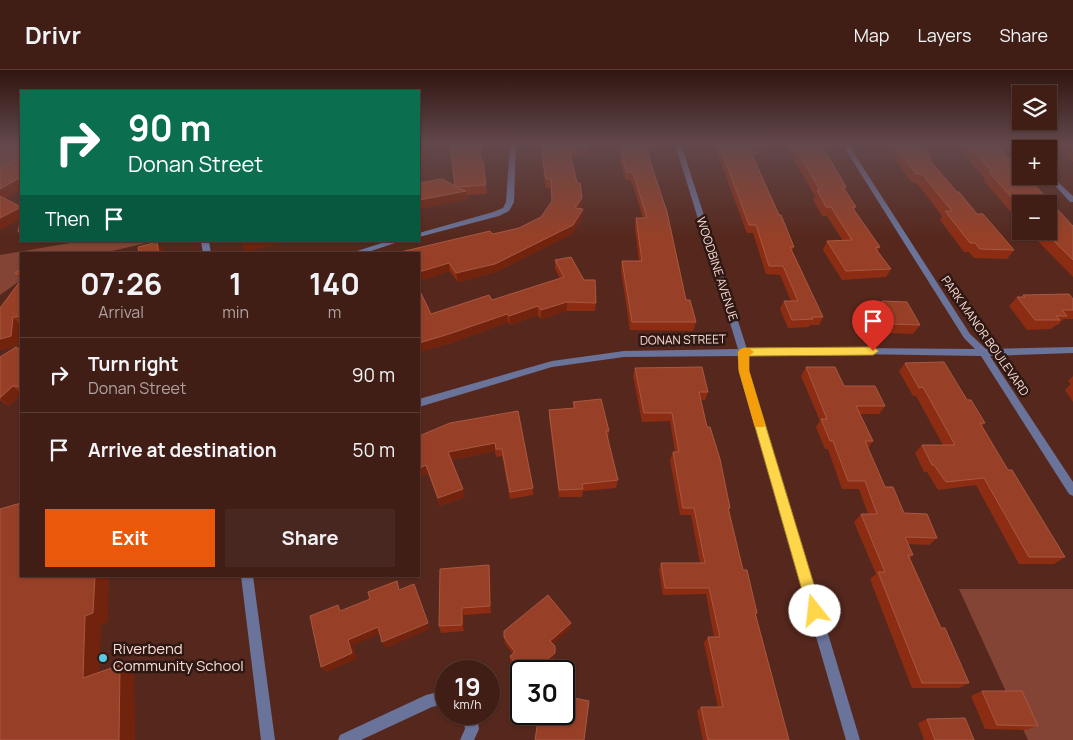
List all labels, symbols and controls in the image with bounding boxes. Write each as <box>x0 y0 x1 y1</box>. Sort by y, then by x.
text: Drivr <box>25 18 81 51</box>
text: Map <box>854 23 889 47</box>
text: Layers <box>917 23 971 47</box>
text: Share <box>999 23 1048 47</box>
map controls <box>1012 85 1057 240</box>
button: layers <box>1012 85 1057 130</box>
text: 90 m <box>128 104 211 152</box>
icon: right <box>45 110 110 175</box>
button: + <box>1012 140 1057 185</box>
text: Donan Street <box>128 149 263 179</box>
button: − <box>1012 195 1057 240</box>
icon: arrive <box>100 205 128 233</box>
text: Then <box>45 206 90 232</box>
street label: WOODBINE AVENUE <box>693 215 742 323</box>
text: 07:26 <box>80 263 162 304</box>
text: 1 <box>229 263 242 304</box>
text: 140 <box>309 263 360 304</box>
street label: PARK MANOR BOULEVARD <box>938 272 1033 399</box>
pin <box>852 300 894 351</box>
text: Arrival <box>98 301 144 323</box>
text: min <box>222 301 249 323</box>
text: m <box>328 301 341 323</box>
icon: arrive <box>859 307 887 335</box>
street label: DONAN STREET <box>640 330 727 349</box>
text: Turn right <box>88 351 178 377</box>
icon: right <box>45 361 73 389</box>
text: 90 m <box>352 362 395 388</box>
text: Donan Street <box>88 377 186 399</box>
icon: arrive <box>45 436 73 464</box>
text: Arrive at destination <box>88 437 277 463</box>
text: 50 m <box>353 437 395 463</box>
button: Exit <box>45 509 215 567</box>
button: Share <box>225 509 395 567</box>
position arrow <box>788 584 840 636</box>
place label: Riverbend Community School <box>113 638 244 676</box>
marker: Riverbend Community School <box>97 652 109 664</box>
speed limit sign: 30 <box>510 660 575 725</box>
text: 19 <box>454 669 481 704</box>
text: km/h <box>454 696 481 713</box>

